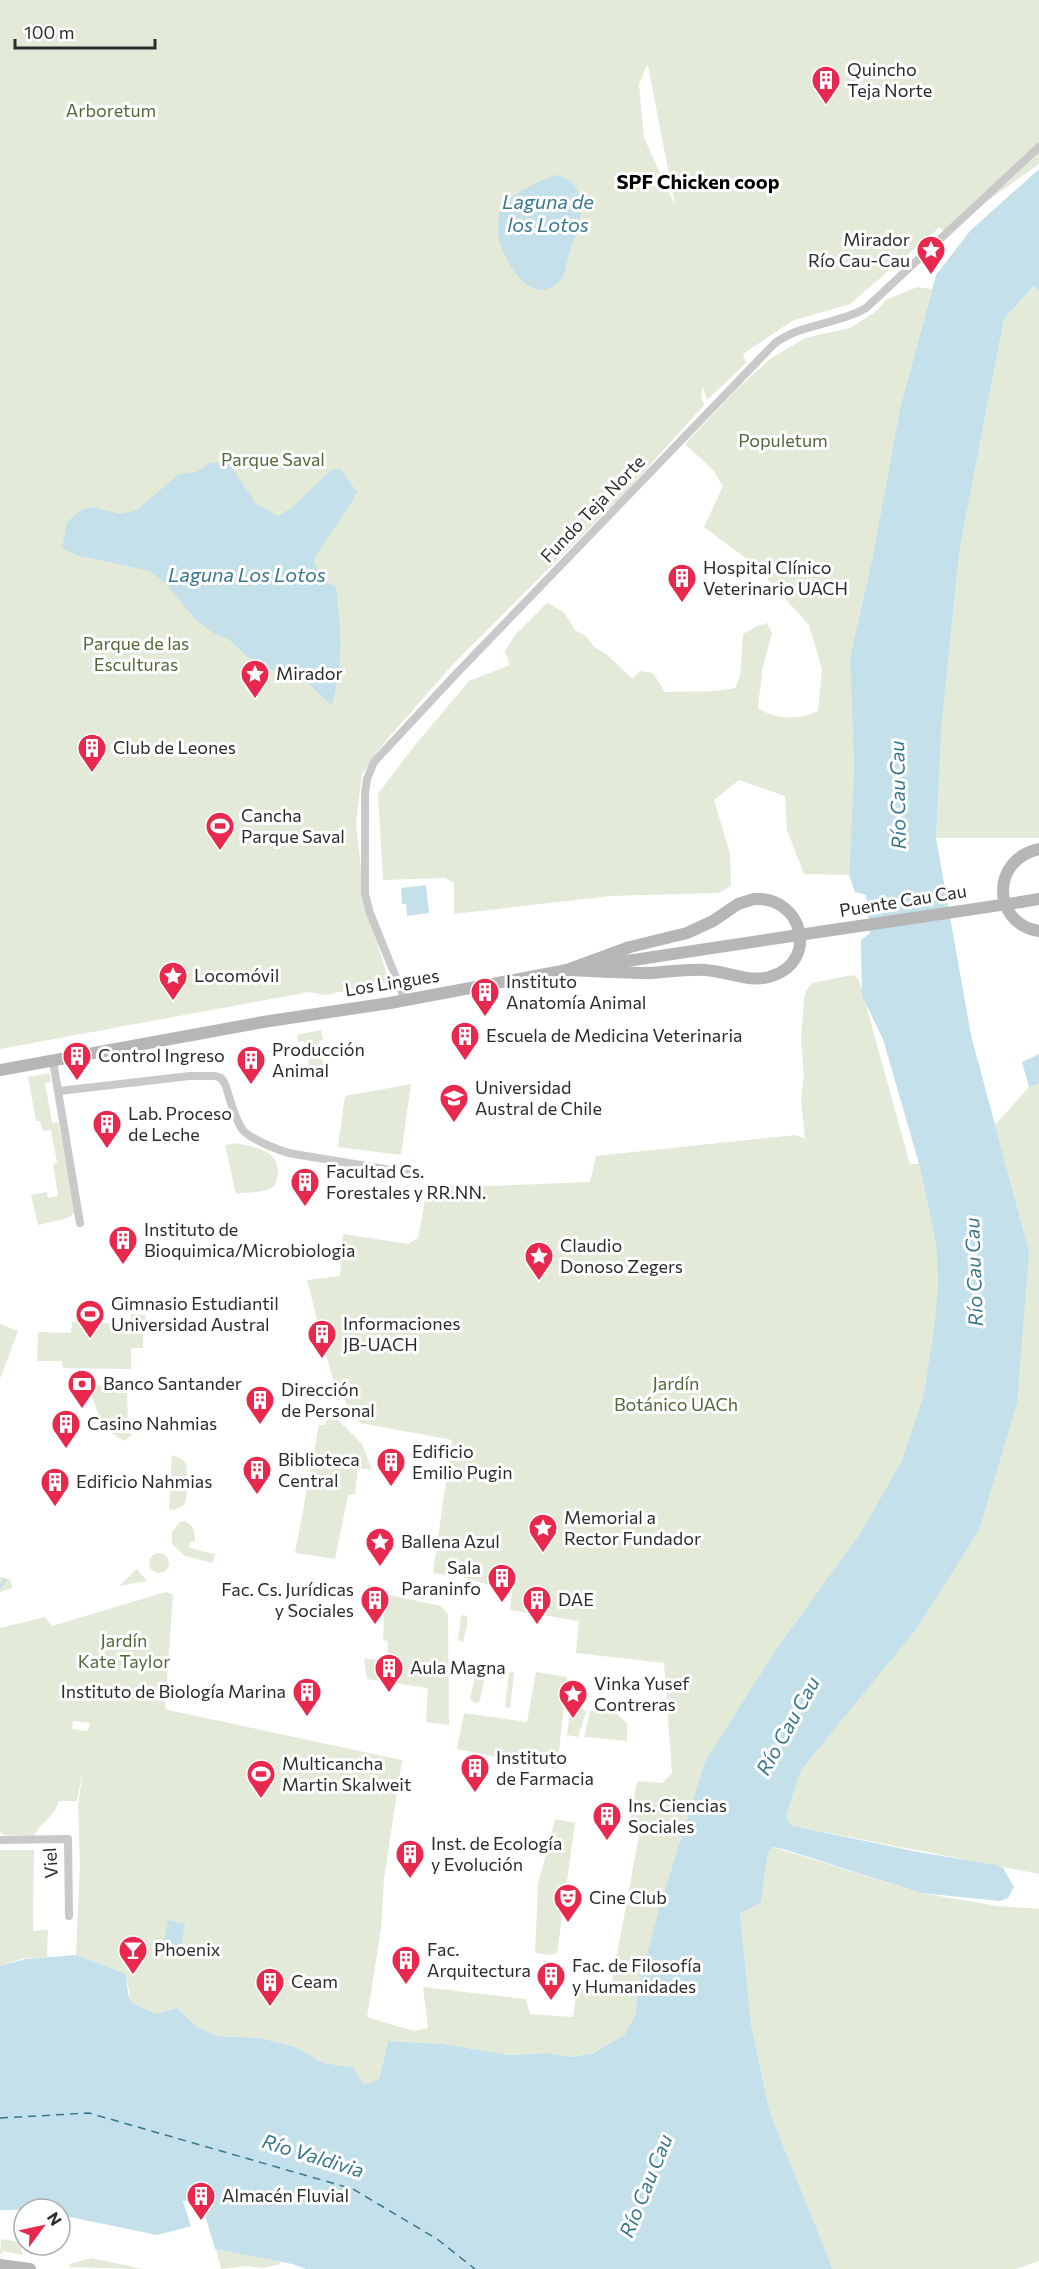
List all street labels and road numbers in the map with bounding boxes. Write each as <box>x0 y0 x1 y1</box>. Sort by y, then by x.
street label: Fundo Teja Norte <box>536 450 649 566</box>
street label: Puente Cau Cau <box>838 879 968 921</box>
street label: Los Lingues <box>343 964 441 1000</box>
street label: Viel <box>38 1847 62 1879</box>

